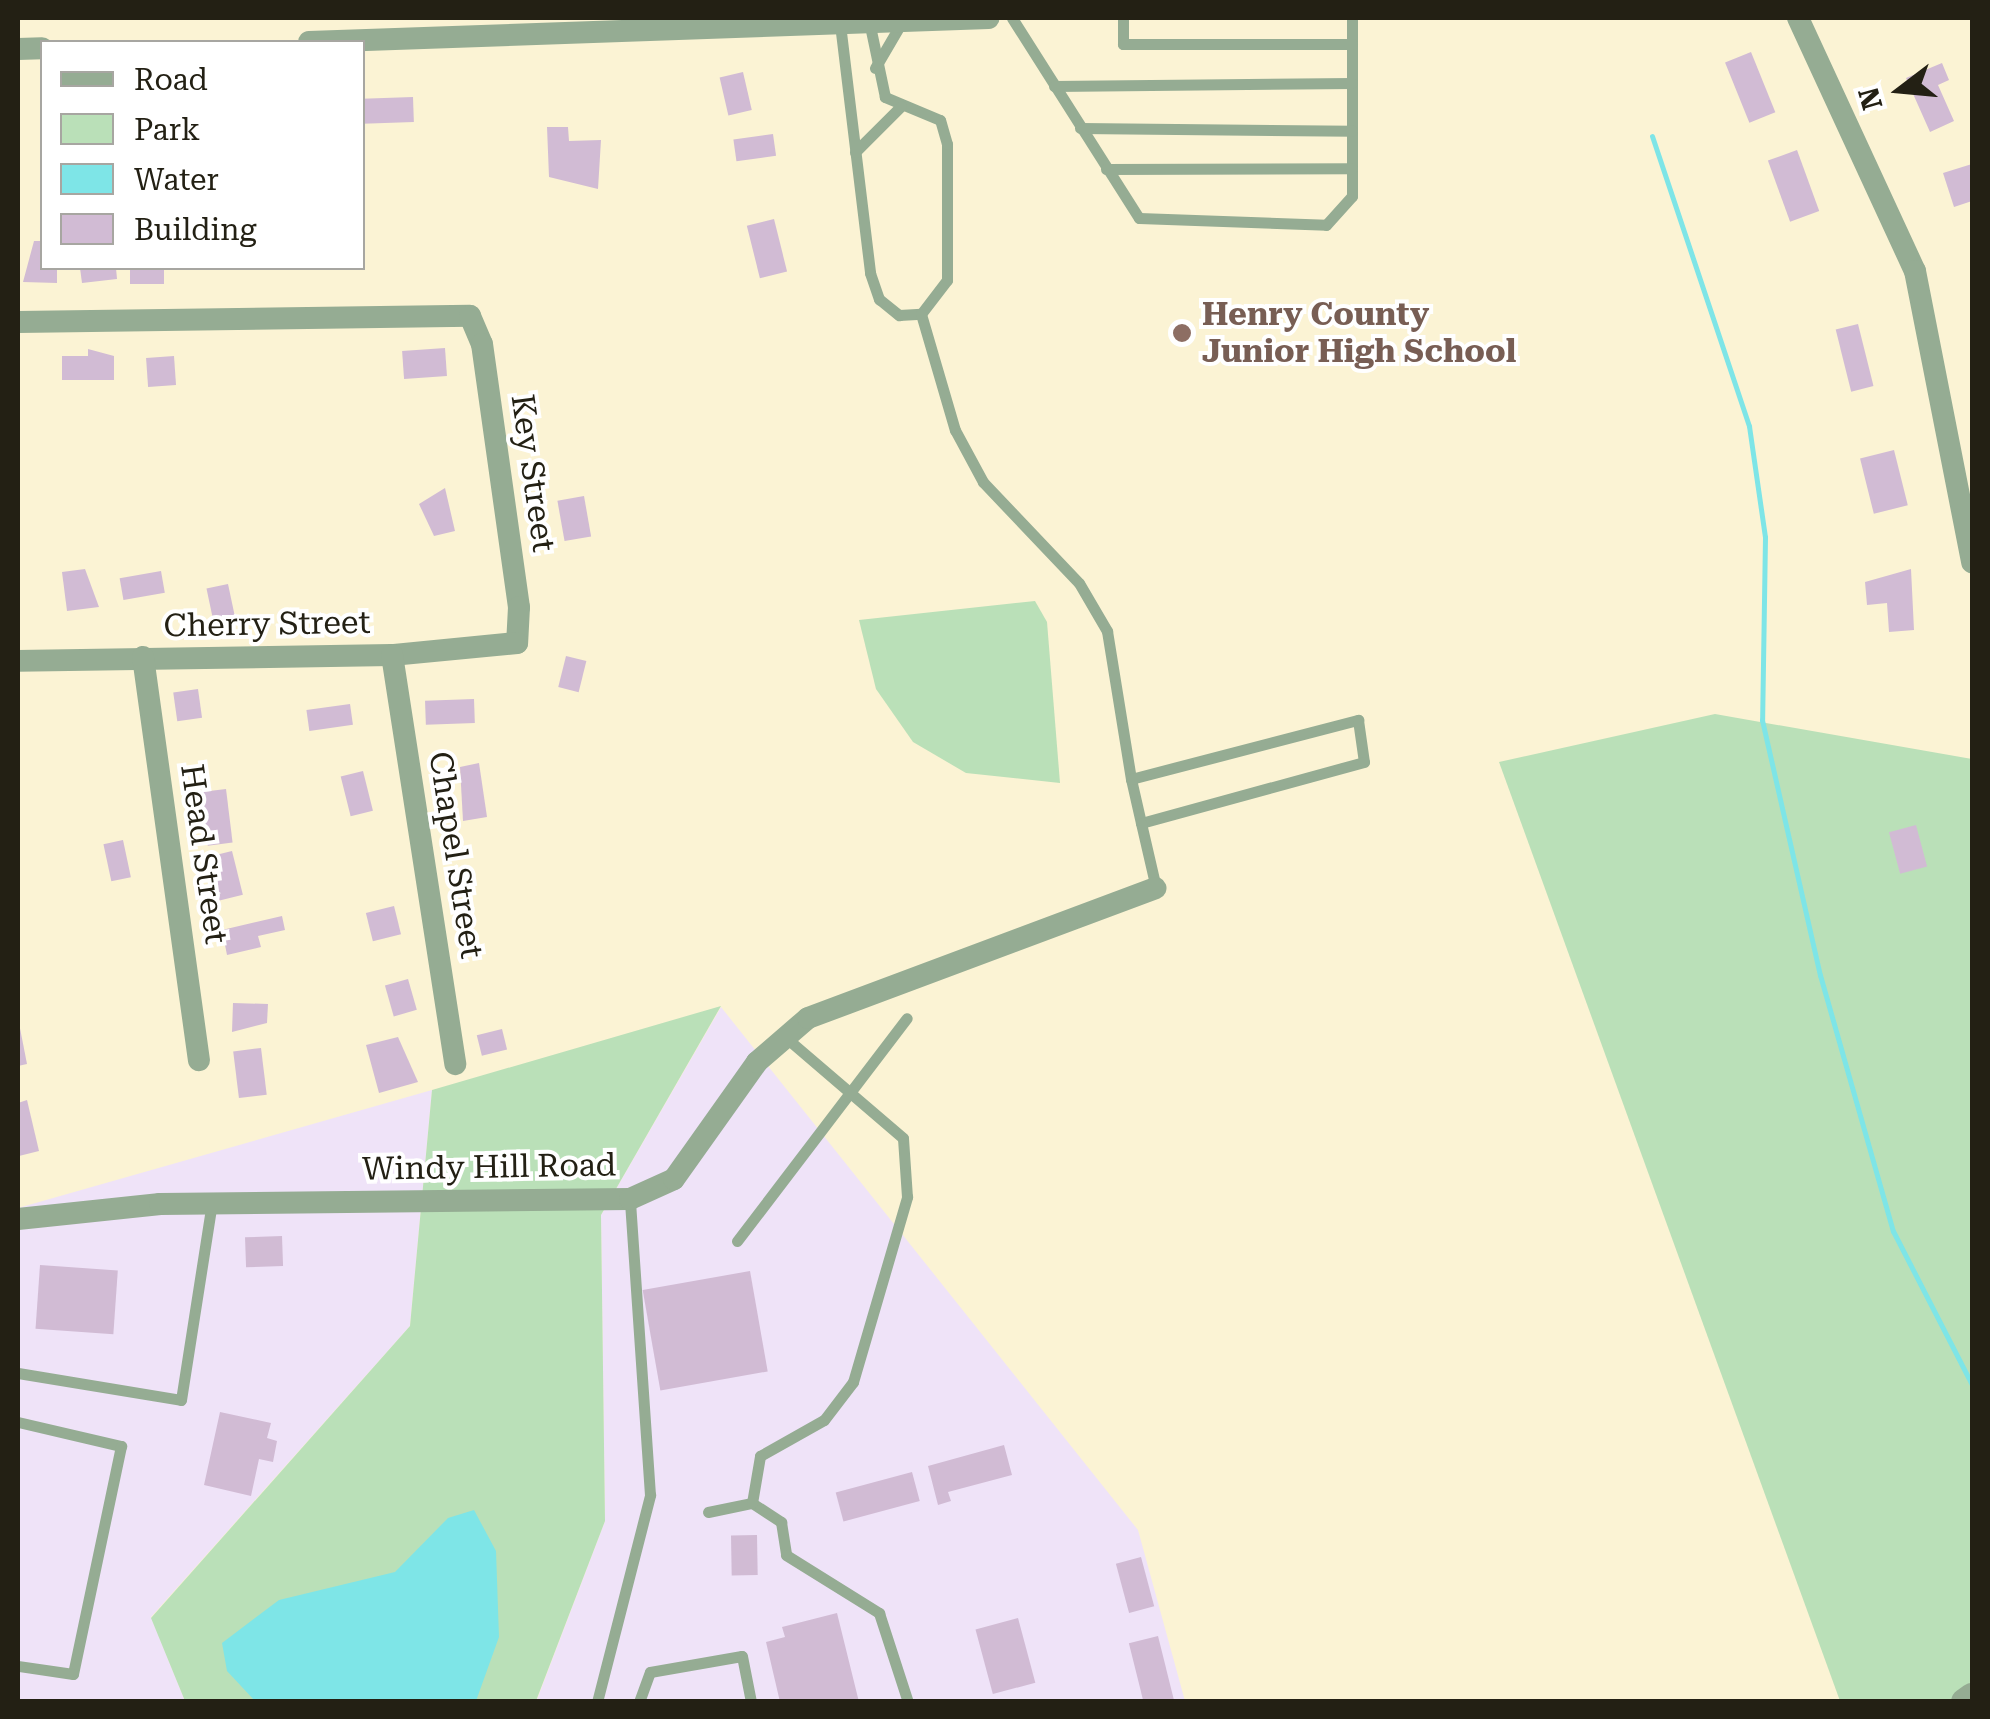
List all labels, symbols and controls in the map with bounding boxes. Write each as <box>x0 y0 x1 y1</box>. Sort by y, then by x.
legend <box>40 40 365 270</box>
north arrow <box>1850 40 1950 140</box>
text: Road <box>134 62 208 97</box>
text: N <box>1852 83 1890 113</box>
text: Park <box>134 112 200 147</box>
text: Water <box>134 162 219 197</box>
text: Building <box>134 212 257 247</box>
place label: Henry County Junior High School <box>1202 296 1516 371</box>
marker: Henry County Junior High School <box>1171 322 1193 344</box>
street label: Key Street <box>503 392 563 554</box>
street label: Cherry Street <box>163 603 371 645</box>
street label: Chapel Street <box>421 749 491 961</box>
street label: Head Street <box>172 762 236 946</box>
street label: Windy Hill Road <box>362 1146 616 1188</box>

